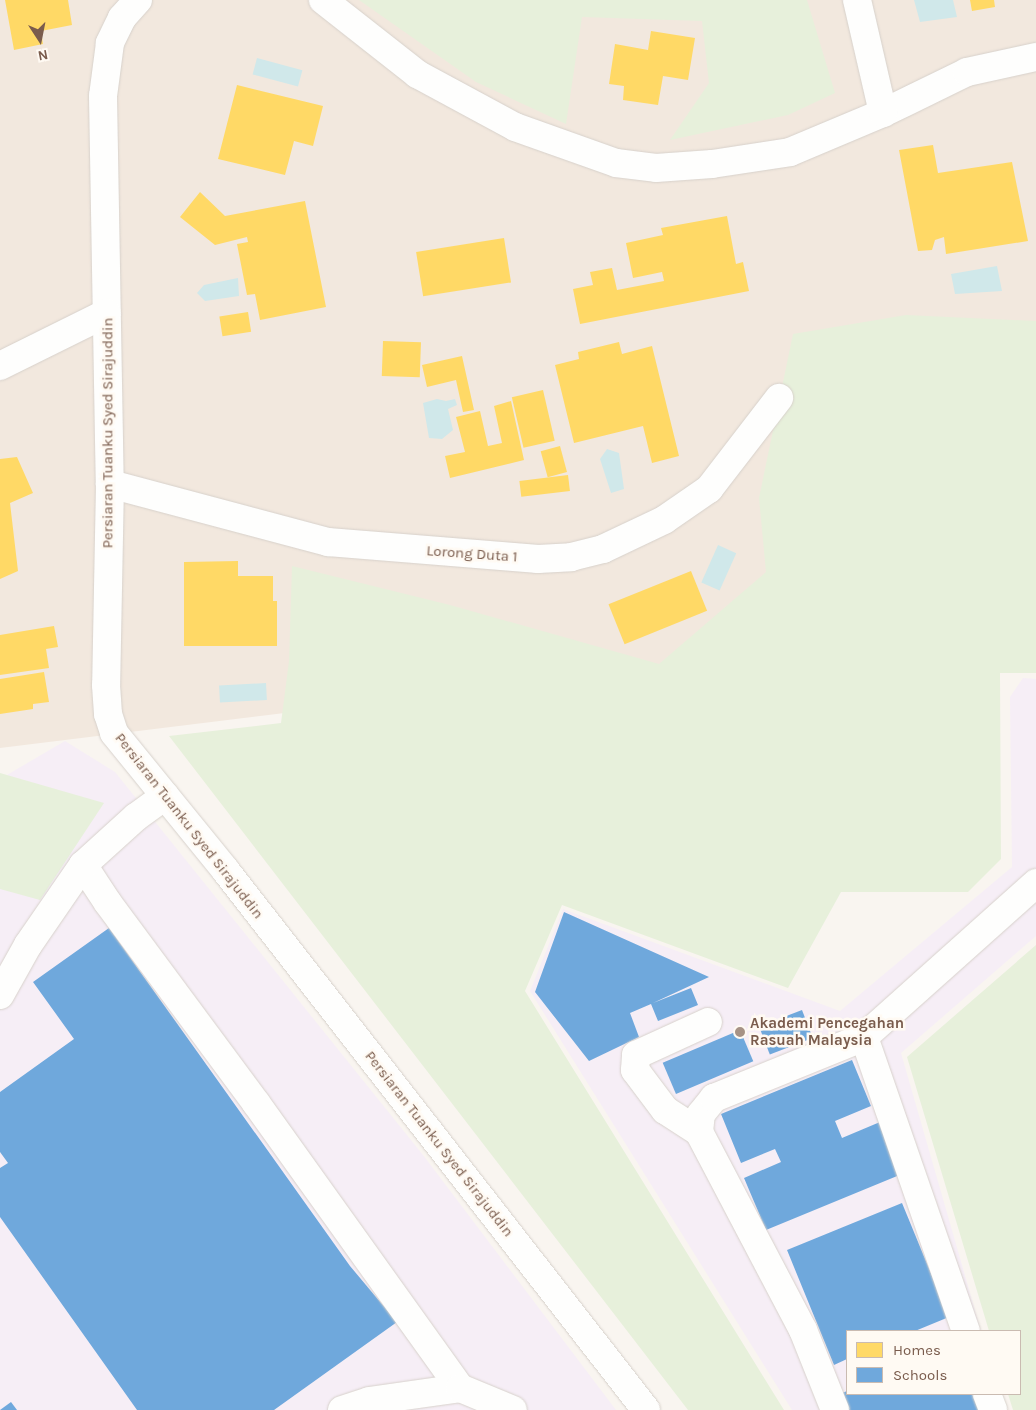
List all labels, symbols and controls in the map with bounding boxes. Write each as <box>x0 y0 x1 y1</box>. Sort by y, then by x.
north arrow <box>15 15 65 65</box>
text: N <box>36 46 50 65</box>
street label: Persiaran Tuanku Syed Sirajuddin <box>99 318 117 548</box>
street label: Lorong Duta 1 <box>426 542 518 566</box>
street label: Persiaran Tuanku Syed Sirajuddin <box>111 730 267 922</box>
place label: Akademi Pencegahan Rasuah Malaysia <box>750 1014 904 1049</box>
marker: Akademi Pencegahan Rasuah Malaysia <box>734 1026 746 1038</box>
street label: Persiaran Tuanku Syed Sirajuddin <box>361 1048 517 1240</box>
legend <box>846 1330 1021 1395</box>
text: Homes <box>893 1341 941 1359</box>
text: Schools <box>893 1366 947 1384</box>

